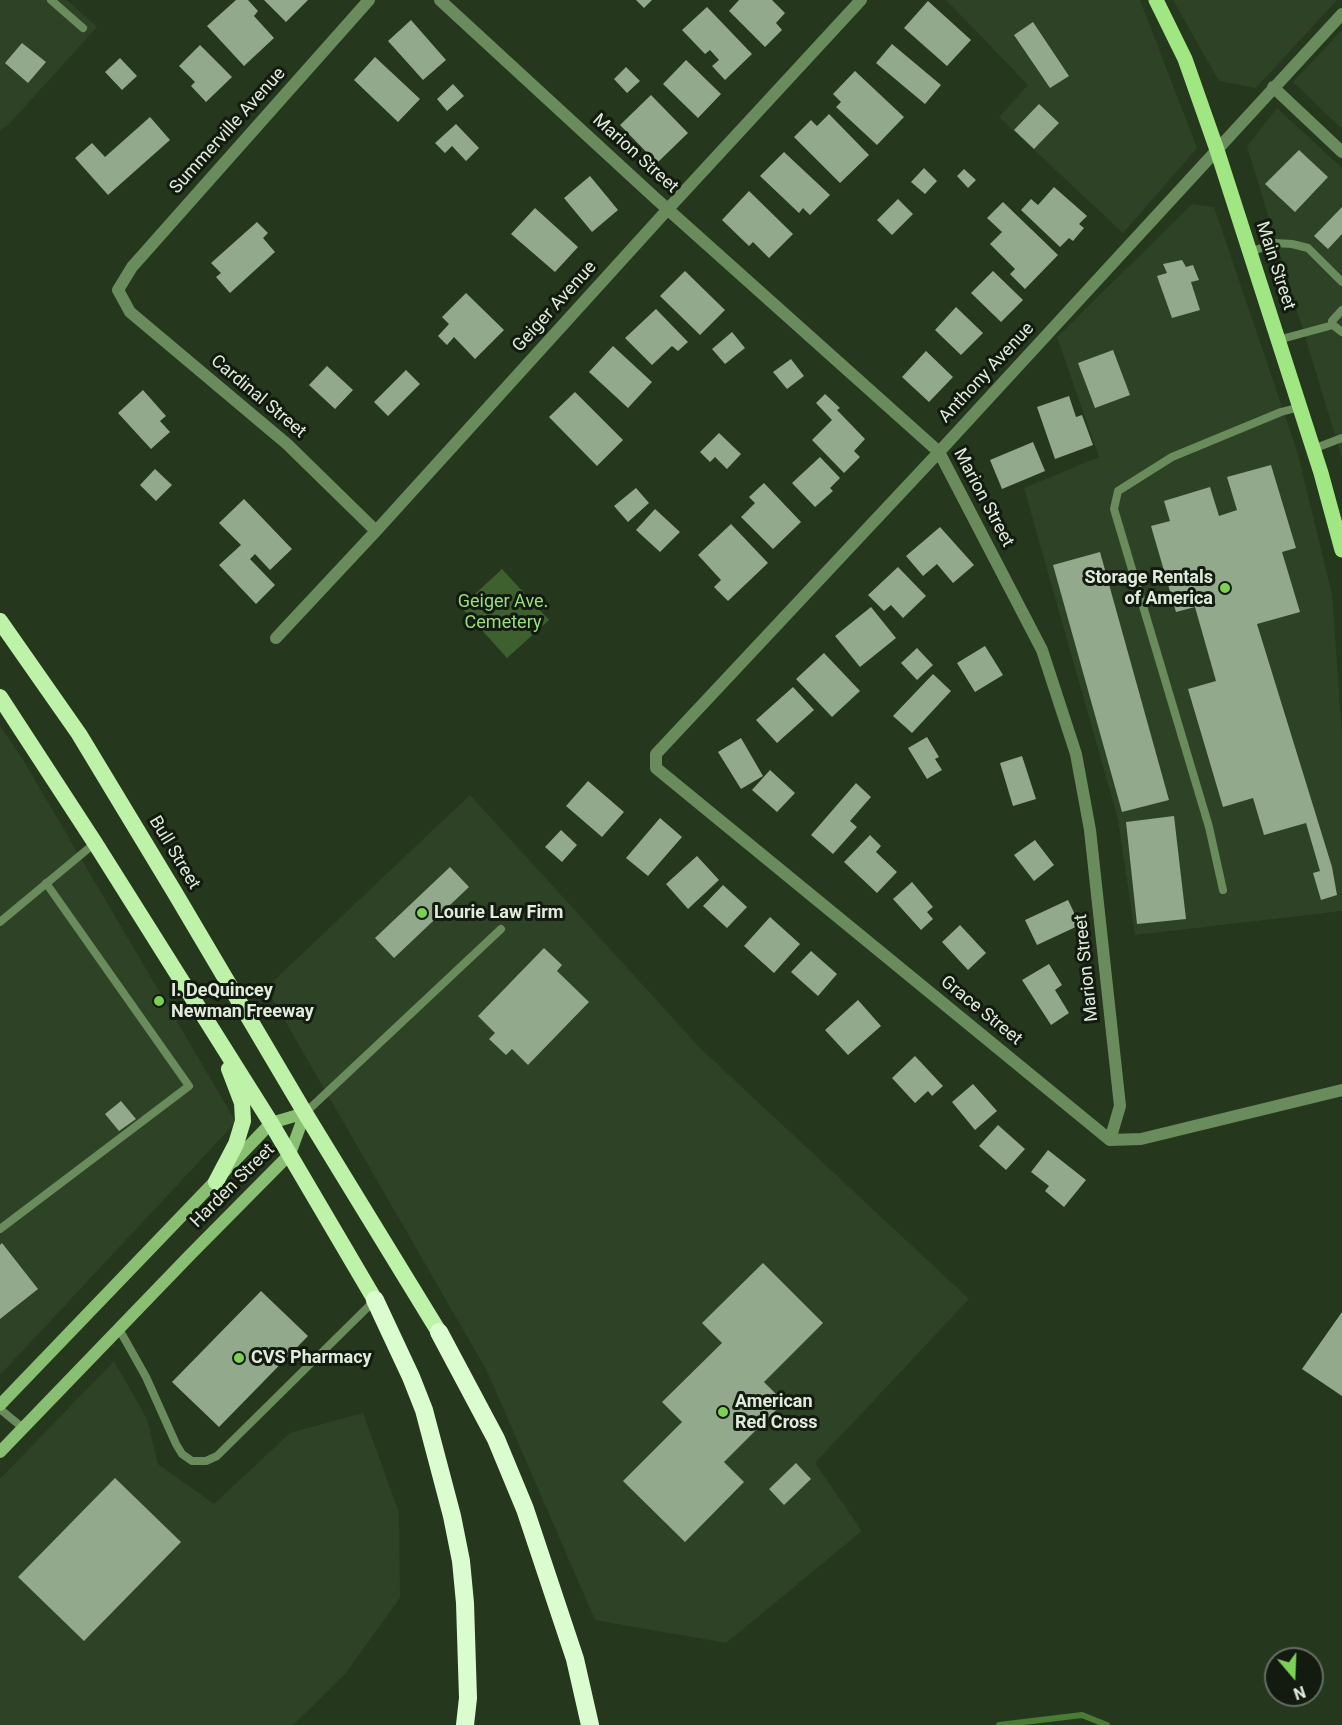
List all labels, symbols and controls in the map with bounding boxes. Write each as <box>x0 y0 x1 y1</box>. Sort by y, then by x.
street label: Summerville Avenue <box>166 63 290 199</box>
street label: Marion Street <box>588 110 682 198</box>
street label: Main Street <box>1251 219 1299 313</box>
street label: Geiger Avenue <box>508 257 602 357</box>
street label: Anthony Avenue <box>935 318 1039 428</box>
street label: Cardinal Street <box>206 351 310 443</box>
street label: Marion Street <box>948 445 1018 551</box>
place label: Storage Rentals of America <box>1084 567 1213 610</box>
marker: Storage Rentals of America <box>1218 581 1232 595</box>
park label: Geiger Ave. Cemetery <box>458 591 548 634</box>
street label: Bull Street <box>144 812 204 894</box>
place label: Lourie Law Firm <box>434 902 563 924</box>
marker: Lourie Law Firm <box>415 906 429 920</box>
street label: Marion Street <box>1071 913 1103 1023</box>
street label: Grace Street <box>936 972 1026 1050</box>
place label: I. DeQuincey Newman Freeway <box>171 980 314 1022</box>
marker: I. DeQuincey Newman Freeway <box>152 994 166 1008</box>
street label: Harden Street <box>186 1139 280 1233</box>
place label: CVS Pharmacy <box>251 1347 372 1369</box>
marker: CVS Pharmacy <box>232 1351 246 1365</box>
place label: American Red Cross <box>735 1391 818 1434</box>
marker: American Red Cross <box>716 1405 730 1419</box>
north arrow <box>1264 1647 1324 1707</box>
text: N <box>1291 1682 1308 1703</box>

